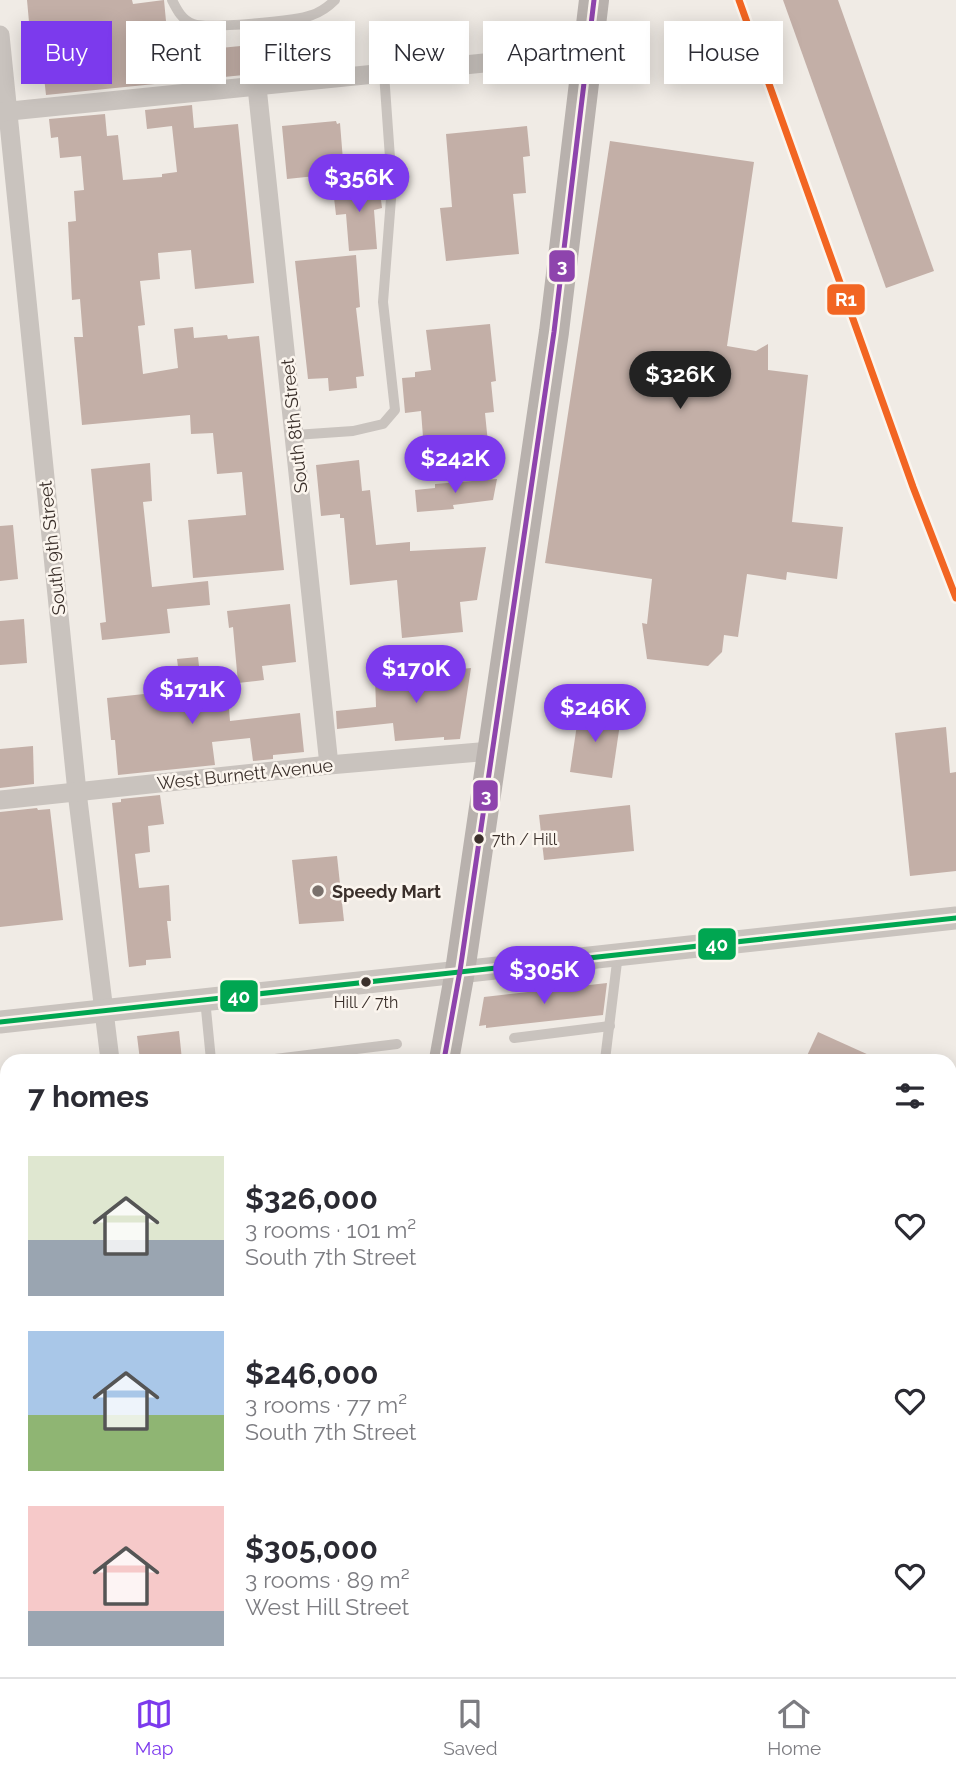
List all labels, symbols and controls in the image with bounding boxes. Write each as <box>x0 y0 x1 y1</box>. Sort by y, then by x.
chip: Buy <box>21 21 112 84</box>
chip: Rent <box>126 21 226 84</box>
chip: Filters <box>240 21 355 84</box>
chip: New <box>369 21 469 84</box>
chip: Apartment <box>483 21 650 84</box>
chip: House <box>664 21 783 84</box>
pin: $356K <box>310 154 408 214</box>
text: $356K <box>324 163 394 190</box>
line badge: 3 <box>548 249 576 283</box>
text: 3 <box>557 254 567 276</box>
line badge: R1 <box>826 283 866 316</box>
text: R1 <box>835 288 857 310</box>
pin: $326K <box>631 352 729 411</box>
street label: South 8th Street <box>276 358 312 494</box>
text: $326K <box>645 360 715 387</box>
pin: $242K <box>406 435 504 495</box>
text: $242K <box>420 444 490 471</box>
street label: South 9th Street <box>35 480 69 616</box>
pin: $170K <box>367 646 465 705</box>
text: $170K <box>382 654 450 681</box>
pin: $171K <box>143 666 241 726</box>
text: $171K <box>159 675 225 702</box>
pin: $246K <box>546 684 644 744</box>
text: $246K <box>560 693 630 720</box>
street label: West Burnett Avenue <box>156 754 334 794</box>
line badge: 3 <box>472 779 499 812</box>
text: 3 <box>481 784 491 806</box>
place label: 7th / Hill <box>492 830 558 849</box>
marker: 7th / Hill <box>472 832 486 846</box>
place label: Speedy Mart <box>332 881 441 902</box>
marker: Speedy Mart <box>310 883 326 899</box>
line badge: 40 <box>697 927 737 961</box>
text: 40 <box>706 933 728 955</box>
pin: $305K <box>495 946 593 1006</box>
text: $305K <box>509 955 579 982</box>
marker: Hill / 7th <box>359 975 373 989</box>
line badge: 40 <box>219 979 259 1013</box>
text: 40 <box>228 985 250 1007</box>
place label: Hill / 7th <box>334 993 398 1012</box>
icon: filters <box>891 1077 929 1115</box>
text: 7 homes <box>28 1079 149 1114</box>
text: $326,000 <box>245 1181 378 1216</box>
icon: home <box>84 1184 168 1268</box>
icon: heart <box>891 1207 929 1245</box>
text: 3 rooms · 101 m² <box>245 1216 416 1243</box>
text: South 7th Street <box>245 1243 416 1270</box>
text: $246,000 <box>245 1356 379 1391</box>
icon: home <box>84 1359 168 1443</box>
icon: heart <box>891 1382 929 1420</box>
text: 3 rooms · 77 m² <box>245 1391 407 1418</box>
text: South 7th Street <box>245 1418 416 1445</box>
text: $305,000 <box>245 1531 378 1566</box>
icon: home <box>84 1534 168 1618</box>
icon: heart <box>891 1557 929 1595</box>
text: 3 rooms · 89 m² <box>245 1566 410 1593</box>
text: West Hill Street <box>245 1593 409 1620</box>
tab: Map <box>135 1695 174 1759</box>
tab: Saved <box>443 1695 498 1759</box>
tab: Home <box>767 1695 821 1759</box>

